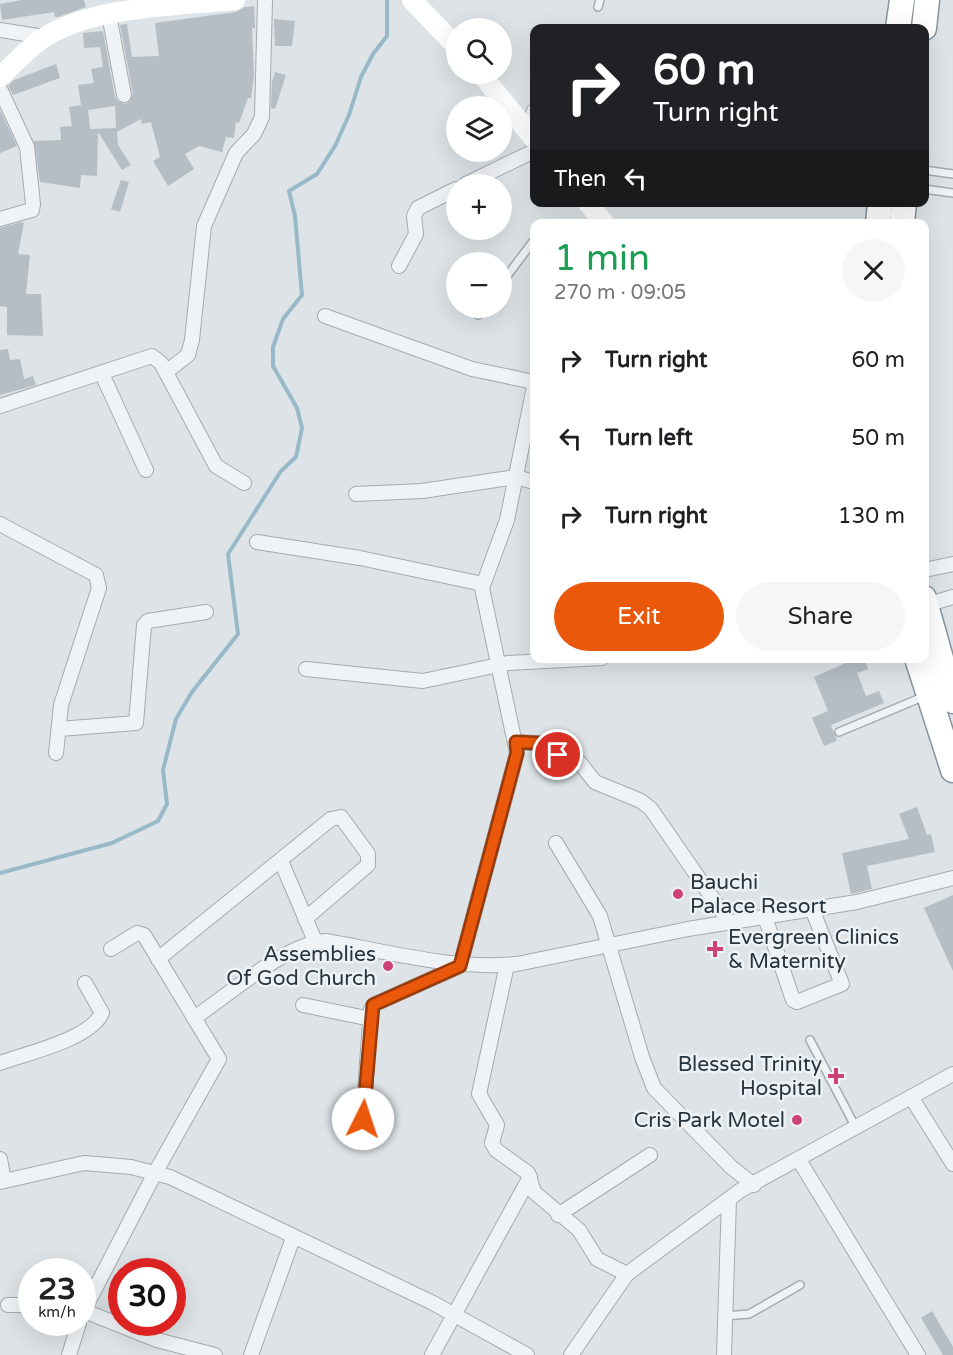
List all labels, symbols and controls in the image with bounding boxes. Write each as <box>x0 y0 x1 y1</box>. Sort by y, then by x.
map controls <box>446 18 512 318</box>
button: search <box>446 18 512 84</box>
text: 60 m <box>653 45 755 96</box>
icon: right <box>554 48 632 126</box>
button: layers <box>446 96 512 162</box>
text: Turn right <box>653 96 779 129</box>
icon: left <box>619 162 652 195</box>
text: Then <box>554 166 607 192</box>
button: + <box>446 174 512 240</box>
text: 1 min <box>554 237 650 280</box>
button: close <box>842 239 905 302</box>
button: − <box>446 252 512 318</box>
text: 270 m · 09:05 <box>554 281 686 305</box>
icon: right <box>554 344 587 377</box>
text: Turn right <box>605 347 707 373</box>
text: 60 m <box>851 347 905 373</box>
icon: left <box>554 422 587 455</box>
text: Turn left <box>605 425 693 451</box>
text: 50 m <box>851 425 905 451</box>
icon: right <box>554 500 587 533</box>
text: Turn right <box>605 503 707 529</box>
text: 130 m <box>838 503 905 529</box>
button: Exit <box>554 582 724 651</box>
button: Share <box>736 582 905 651</box>
pin <box>532 729 583 780</box>
icon: arrive <box>541 738 574 771</box>
place label: Bauchi Palace Resort <box>690 870 827 919</box>
marker: Bauchi Palace Resort <box>671 887 685 901</box>
place label: Evergreen Clinics & Maternity <box>728 925 899 974</box>
marker: Evergreen Clinics & Maternity <box>706 940 724 958</box>
place label: Assemblies Of God Church <box>226 942 376 991</box>
marker: Assemblies Of God Church <box>381 959 395 973</box>
place label: Blessed Trinity Hospital <box>678 1052 822 1101</box>
marker: Blessed Trinity Hospital <box>827 1067 845 1085</box>
position arrow <box>331 1087 395 1151</box>
place label: Cris Park Motel <box>634 1108 785 1133</box>
marker: Cris Park Motel <box>790 1113 804 1127</box>
speed limit sign: 30 <box>108 1258 186 1336</box>
text: 23 <box>38 1271 76 1308</box>
text: km/h <box>38 1303 76 1321</box>

